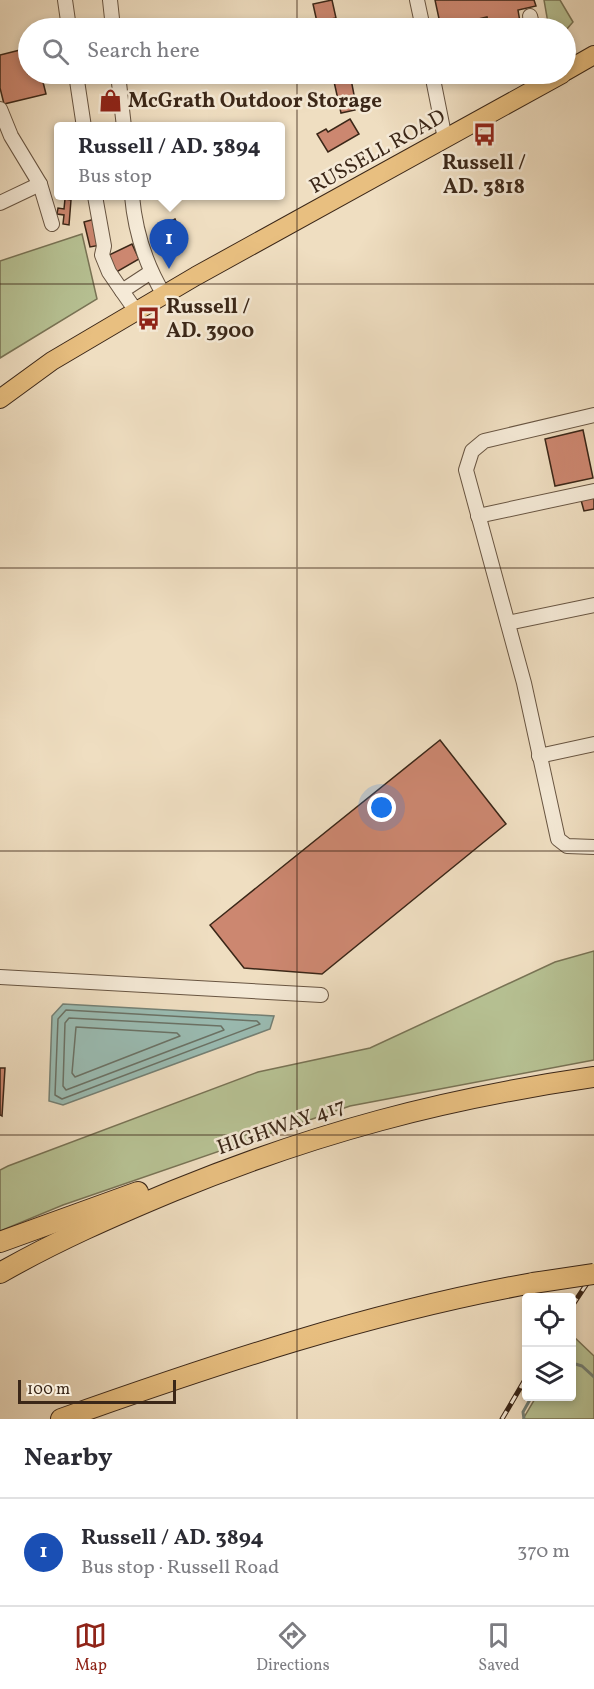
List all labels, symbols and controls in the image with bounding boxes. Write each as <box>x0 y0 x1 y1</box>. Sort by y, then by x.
search box <box>18 18 576 84</box>
icon: search <box>39 35 72 68</box>
text: Search here <box>87 36 200 67</box>
shop icon: McGrath Outdoor Storage <box>97 87 123 113</box>
place label: McGrath Outdoor Storage <box>128 87 382 116</box>
street label: RUSSELL ROAD <box>304 103 451 202</box>
bus stop icon: Russell / AD. 3818 <box>471 121 497 147</box>
popup <box>54 122 285 200</box>
text: Russell / AD. 3894 <box>78 132 261 163</box>
place label: Russell / AD. 3818 <box>442 149 526 202</box>
text: Bus stop <box>78 163 152 191</box>
pin: 1 <box>150 220 188 269</box>
place label: Russell / AD. 3900 <box>166 293 254 346</box>
bus stop icon: Russell / AD. 3900 <box>135 305 161 331</box>
your location <box>367 793 396 822</box>
street label: HIGHWAY 417 <box>213 1092 350 1163</box>
map controls <box>522 1293 576 1401</box>
button: locate <box>522 1293 576 1347</box>
button: layers <box>522 1347 576 1401</box>
scale bar <box>18 1377 176 1404</box>
text: 100 m <box>27 1379 70 1401</box>
text: Nearby <box>24 1440 113 1476</box>
text: Russell / AD. 3894 <box>81 1523 264 1554</box>
text: 1 <box>39 1538 48 1566</box>
text: 370 m <box>517 1538 570 1566</box>
text: Bus stop · Russell Road <box>81 1554 279 1582</box>
tab: Map <box>74 1619 107 1677</box>
tab: Directions <box>256 1619 330 1677</box>
tab: Saved <box>478 1619 520 1677</box>

